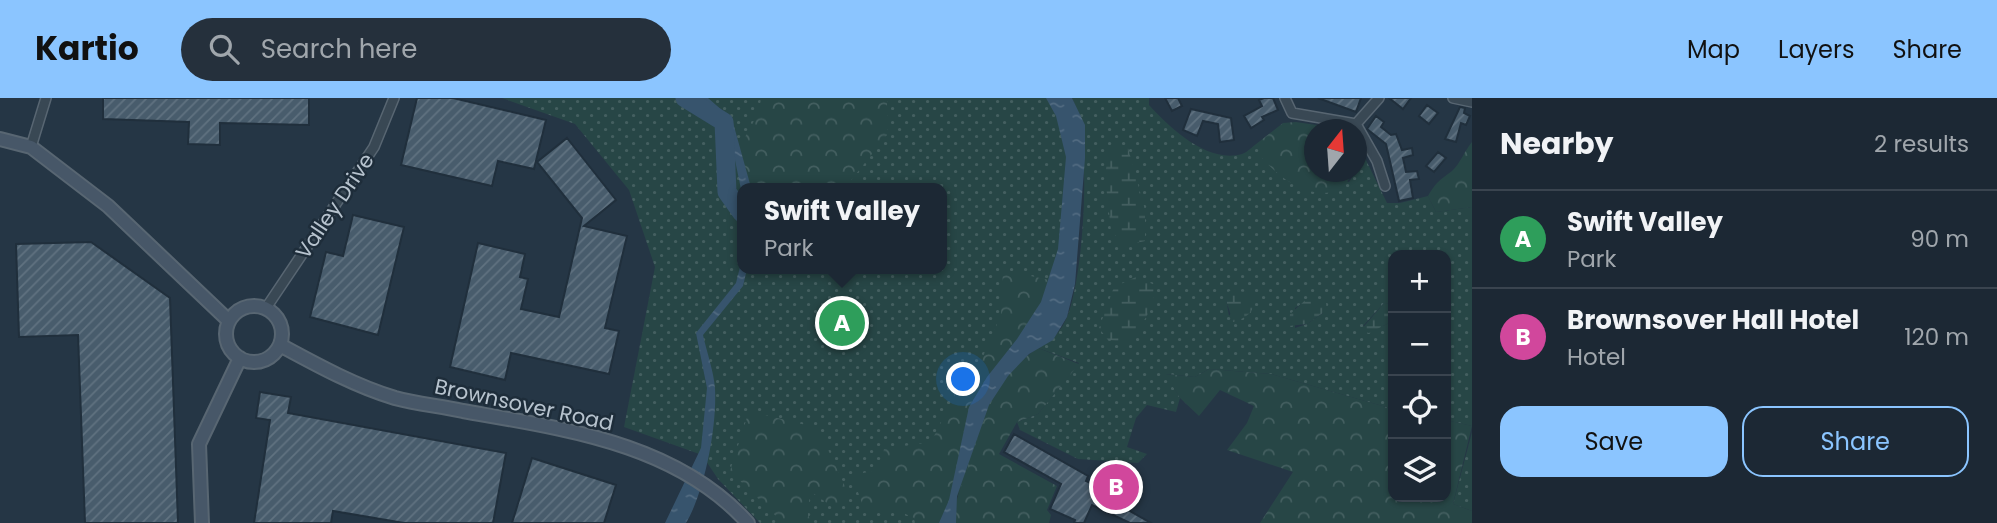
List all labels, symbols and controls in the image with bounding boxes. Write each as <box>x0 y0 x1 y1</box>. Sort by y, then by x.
search box <box>181 18 671 81</box>
text: Kartio <box>35 25 139 72</box>
icon: search <box>205 30 243 68</box>
text: Search here <box>261 31 417 67</box>
text: Map <box>1687 33 1740 66</box>
text: Layers <box>1778 33 1854 66</box>
text: Share <box>1892 33 1962 66</box>
north arrow <box>1304 119 1367 182</box>
text: Nearby <box>1500 122 1614 165</box>
text: 2 results <box>1874 128 1969 160</box>
street label: Valley Drive <box>289 147 381 264</box>
popup <box>737 183 947 274</box>
text: Swift Valley <box>764 193 920 229</box>
text: Swift Valley <box>1567 204 1723 240</box>
text: A <box>1515 223 1531 255</box>
text: 90 m <box>1910 223 1969 255</box>
text: Park <box>764 232 813 264</box>
text: Park <box>1567 243 1616 275</box>
map controls <box>1388 250 1451 502</box>
button: + <box>1388 250 1451 313</box>
pin: A <box>819 297 865 349</box>
text: Brownsover Hall Hotel <box>1567 302 1859 338</box>
button: − <box>1388 313 1451 376</box>
text: B <box>1515 321 1531 353</box>
text: 120 m <box>1904 321 1969 353</box>
text: Hotel <box>1567 341 1626 373</box>
your location <box>946 362 980 396</box>
street label: Brownsover Road <box>432 371 616 438</box>
button: locate <box>1388 376 1451 439</box>
button: Save <box>1500 406 1728 477</box>
button: Share <box>1742 406 1969 477</box>
button: layers <box>1388 439 1451 502</box>
pin: B <box>1093 461 1139 513</box>

